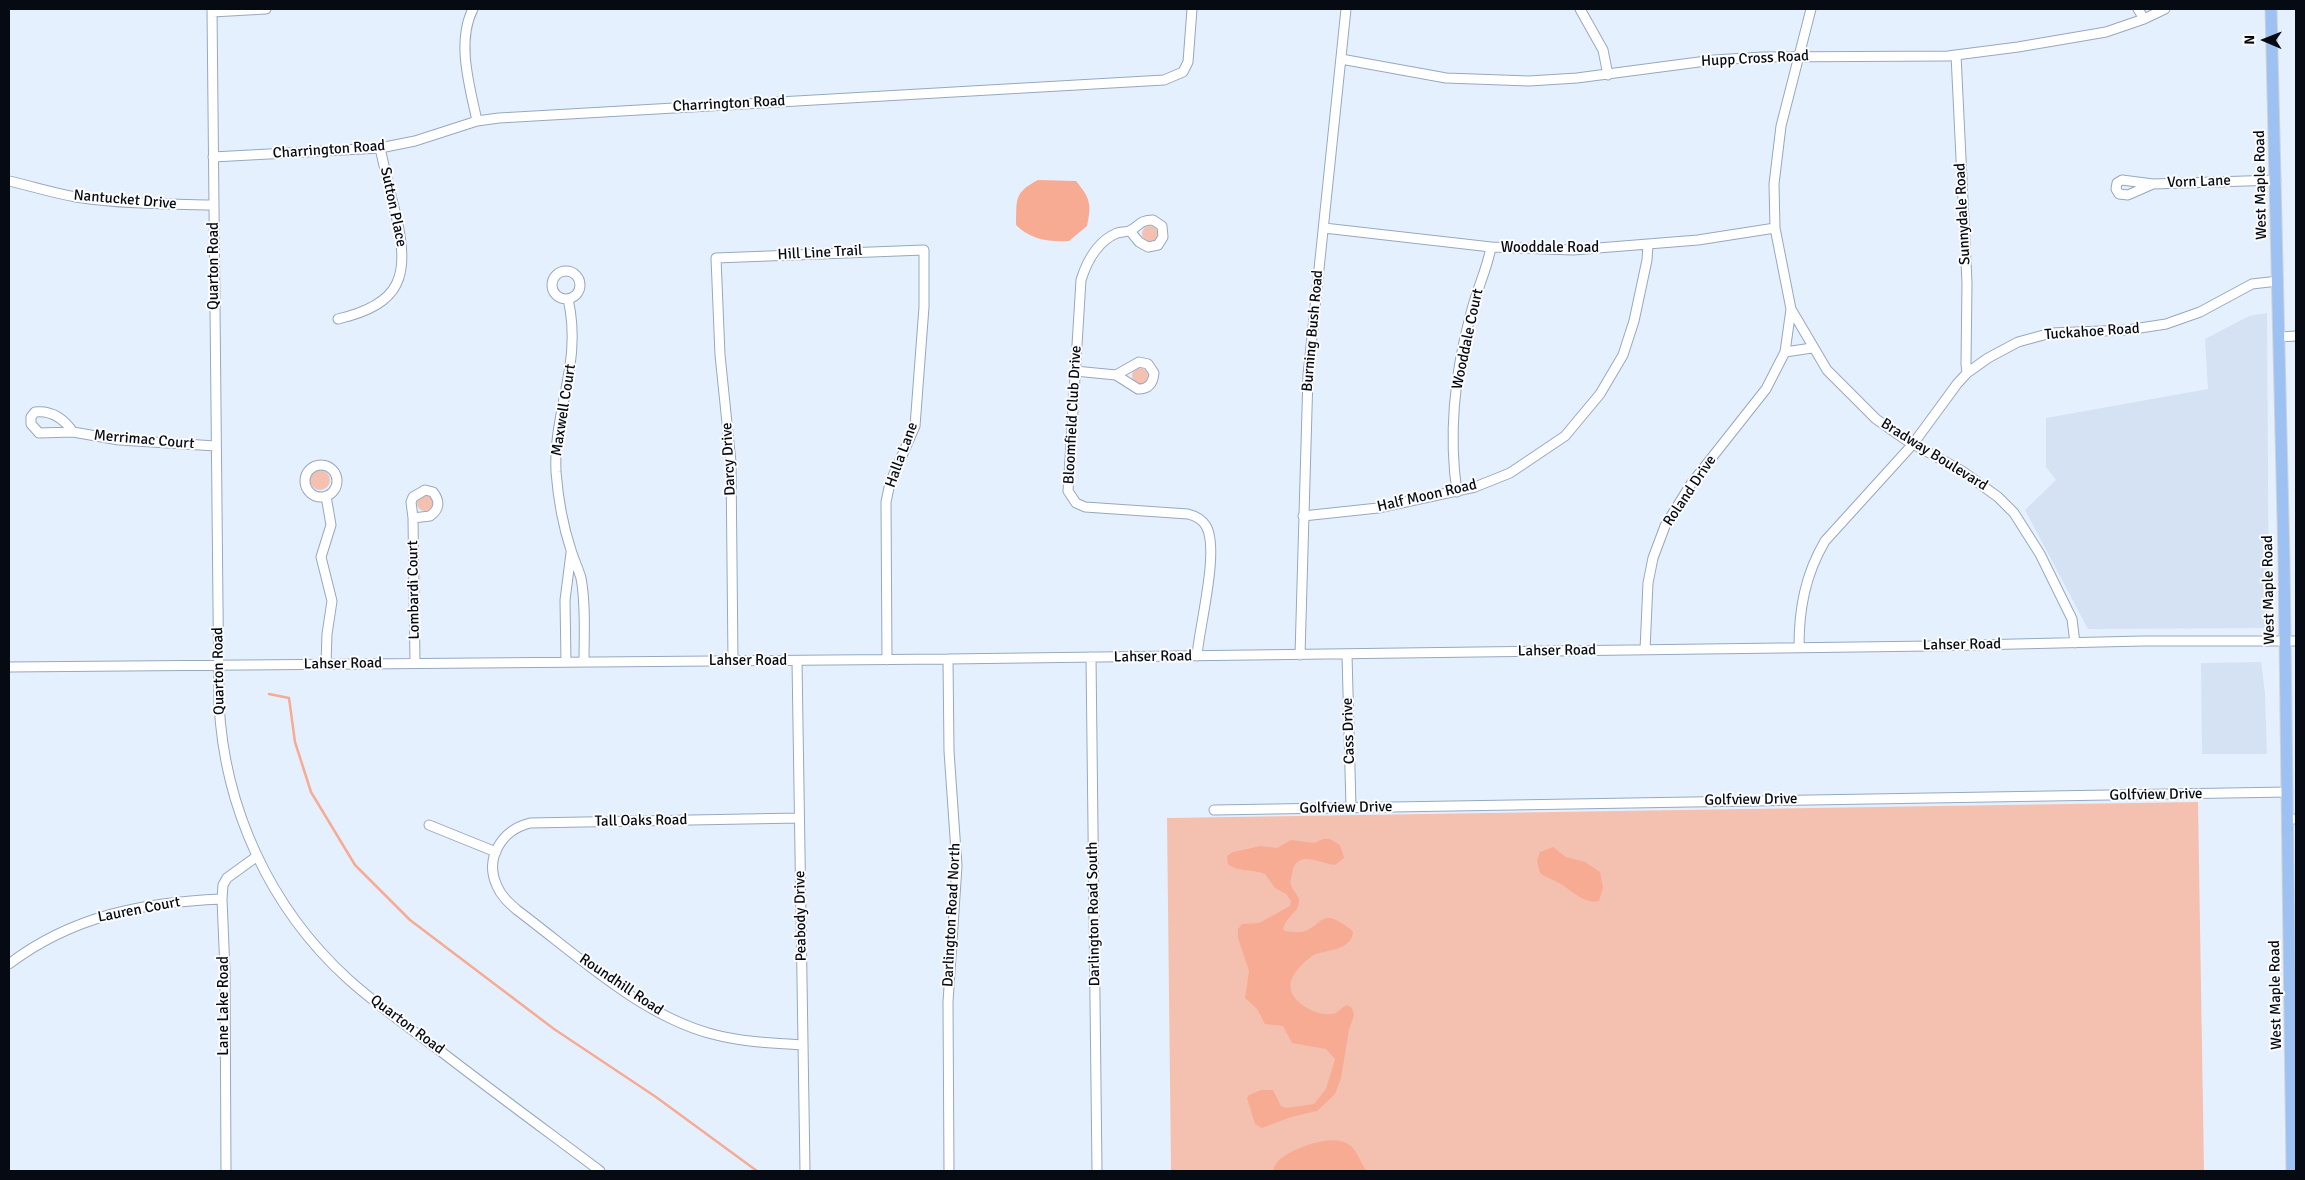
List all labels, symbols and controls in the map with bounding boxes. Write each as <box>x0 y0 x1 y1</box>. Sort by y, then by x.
north arrow <box>2240 15 2290 65</box>
text: N <box>2241 35 2258 45</box>
street label: Hupp Cross Road <box>1701 47 1809 71</box>
street label: Charrington Road <box>672 92 786 116</box>
street label: West Maple Road <box>2251 130 2271 240</box>
street label: Charrington Road <box>272 137 386 163</box>
street label: Sunnydale Road <box>1951 162 1975 266</box>
street label: Sutton Place <box>376 165 410 249</box>
street label: Vorn Lane <box>2167 172 2231 192</box>
street label: Nantucket Drive <box>73 187 177 213</box>
street label: Quarton Road <box>205 222 223 310</box>
street label: Wooddale Road <box>1501 239 1599 257</box>
street label: Hill Line Trail <box>777 242 863 264</box>
street label: Burning Bush Road <box>1299 270 1327 392</box>
street label: Wooddale Court <box>1449 287 1487 391</box>
street label: Tuckahoe Road <box>2044 320 2140 344</box>
street label: Bloomfield Club Drive <box>1060 345 1086 485</box>
street label: Maxwell Court <box>548 363 580 457</box>
street label: Bradway Boulevard <box>1877 415 1991 495</box>
street label: Halla Lane <box>882 420 922 490</box>
street label: Darcy Drive <box>718 422 740 496</box>
street label: Merrimac Court <box>93 427 195 453</box>
street label: Roland Drive <box>1660 452 1720 530</box>
street label: Half Moon Road <box>1375 476 1479 516</box>
street label: West Maple Road <box>2259 535 2279 645</box>
street label: Lombardi Court <box>404 540 424 640</box>
street label: Quarton Road <box>209 627 229 715</box>
street label: Lahser Road <box>1923 635 2001 655</box>
street label: Lahser Road <box>1518 641 1596 661</box>
street label: Lahser Road <box>1114 647 1192 667</box>
street label: Lahser Road <box>709 652 787 670</box>
street label: Lahser Road <box>304 654 382 674</box>
street label: Cass Drive <box>1339 697 1359 765</box>
street label: Golfview Drive <box>2109 785 2203 805</box>
street label: Golfview Drive <box>1704 790 1798 810</box>
street label: Golfview Drive <box>1299 798 1393 818</box>
street label: Tall Oaks Road <box>595 811 687 831</box>
street label: Darlington Road South <box>1084 841 1104 987</box>
street label: Darlington Road North <box>939 843 965 987</box>
street label: Peabody Drive <box>791 870 811 962</box>
street label: Lauren Court <box>96 893 182 927</box>
street label: West Maple Road <box>2266 940 2286 1050</box>
street label: Roundhill Road <box>576 950 666 1020</box>
street label: Lane Lake Road <box>215 956 233 1056</box>
street label: Quarton Road <box>366 991 448 1059</box>

